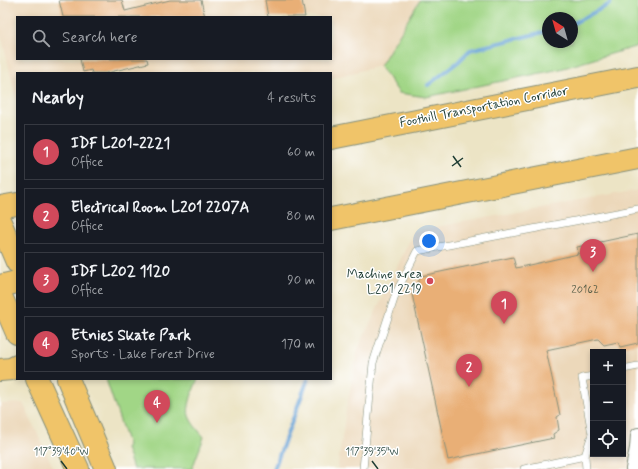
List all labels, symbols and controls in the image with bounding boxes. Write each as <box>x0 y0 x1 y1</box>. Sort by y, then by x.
north arrow <box>542 12 578 48</box>
search box <box>16 16 332 60</box>
icon: search <box>30 27 52 49</box>
text: Search here <box>62 28 138 48</box>
street label: Foothill Transportation Corridor <box>398 82 571 132</box>
text: Nearby <box>32 87 84 109</box>
text: 4 results <box>267 90 316 107</box>
text: IDF L201-2221 <box>71 134 170 154</box>
text: 1 <box>43 144 49 161</box>
text: 60 m <box>287 144 315 161</box>
text: Office <box>71 154 103 171</box>
text: Electrical Room L201 2207A <box>71 198 249 218</box>
text: 2 <box>43 208 49 225</box>
text: 80 m <box>286 208 315 225</box>
text: Office <box>71 218 103 235</box>
your location <box>419 231 439 251</box>
pin: 3 <box>580 239 606 272</box>
text: IDF L202 1120 <box>71 262 170 282</box>
place label: Machine area L201 2219 <box>347 266 422 298</box>
text: 3 <box>43 272 49 289</box>
text: 90 m <box>287 272 315 289</box>
marker: Machine area L201 2219 <box>425 276 435 286</box>
text: Office <box>71 282 103 299</box>
house number: 20162 <box>571 283 599 297</box>
pin: 1 <box>491 291 517 324</box>
text: Etnies Skate Park <box>71 326 191 346</box>
text: 4 <box>42 336 50 353</box>
text: 170 m <box>281 336 315 353</box>
text: Sports · Lake Forest Drive <box>71 346 215 363</box>
map controls <box>590 349 626 457</box>
button: + <box>590 349 626 385</box>
pin: 2 <box>456 354 482 387</box>
button: − <box>590 385 626 421</box>
pin: 4 <box>144 390 170 423</box>
button: locate <box>590 421 626 457</box>
text: 117°39'40"W <box>34 445 88 459</box>
text: 117°39'35"W <box>346 445 398 459</box>

